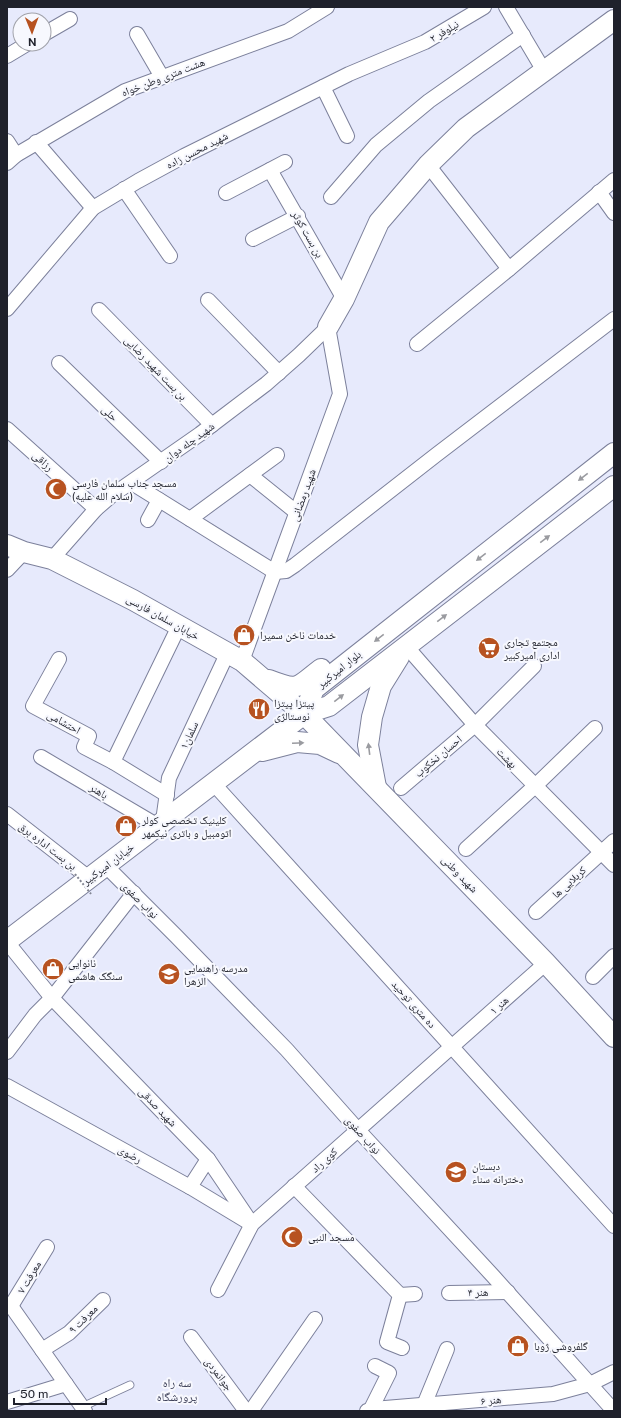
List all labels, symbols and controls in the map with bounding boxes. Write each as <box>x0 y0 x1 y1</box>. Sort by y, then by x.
north arrow <box>12 12 52 52</box>
street label: نیلوفر ۲ <box>427 18 461 44</box>
text: N <box>28 36 37 48</box>
street label: هشت متری وطن خواه <box>120 55 207 99</box>
street label: شهید محسن زاده <box>164 129 230 172</box>
street label: بن بست کوثر <box>288 208 326 260</box>
street label: بن بست شهید رضایی <box>122 333 190 403</box>
street label: حلی <box>99 403 120 424</box>
street label: شهید چله دوان <box>161 420 217 465</box>
street label: رزاقی <box>30 449 56 474</box>
street label: شهید رمضانی <box>288 467 319 523</box>
one-way arrow <box>578 473 589 481</box>
mosque icon: مسجد جناب سلمان فارسی (سلام الله علیه) <box>43 476 69 502</box>
place label: مسجد جناب سلمان فارسی (سلام الله علیه) <box>72 477 177 503</box>
one-way arrow <box>539 535 550 543</box>
one-way arrow <box>475 553 486 562</box>
street label: خیابان سلمان فارسی <box>124 592 202 643</box>
one-way arrow <box>436 614 447 622</box>
shop icon: خدمات ناخن سمیرا <box>231 622 257 648</box>
place label: خدمات ناخن سمیرا <box>260 629 336 642</box>
one-way arrow <box>373 634 384 642</box>
supermarket icon: مجتمع تجاری اداری امیرکبیر <box>476 635 502 661</box>
place label: مجتمع تجاری اداری امیرکبیر <box>503 636 560 662</box>
street label: بلوار امیرکبیر <box>314 648 363 691</box>
one-way arrow <box>333 694 344 702</box>
restaurant icon: پیتزا پیتزا نوستالژی <box>246 696 272 722</box>
place label: پیتزا پیتزا نوستالژی <box>274 697 314 723</box>
street label: احتشامی <box>45 708 83 737</box>
street label: سلمان۱ <box>178 719 201 751</box>
street label: احسان نخکوب <box>412 733 465 780</box>
one-way arrow <box>292 740 304 747</box>
one-way arrow <box>366 743 372 755</box>
street label: بهشت <box>494 745 519 771</box>
street label: باهنر <box>87 780 110 801</box>
shop icon: کلینیک تخصصی کولر اتومبیل و باتری نیکمهر <box>113 813 139 839</box>
place label: کلینیک تخصصی کولر اتومبیل و باتری نیکمهر <box>141 814 231 840</box>
street label: بن بست اداره برق <box>16 820 79 873</box>
street label: خیابان امیرکبیر <box>79 841 137 889</box>
street label: شهید وطنی <box>439 853 480 896</box>
street label: کربلایی ها <box>550 863 589 901</box>
street label: نواب صفوی <box>118 879 161 922</box>
shop icon: نانوایی سنگک هاشمی <box>40 956 66 982</box>
place label: نانوایی سنگک هاشمی <box>68 957 122 983</box>
school or university icon: مدرسه راهنمایی الزهرا <box>156 961 182 987</box>
place label: مدرسه راهنمایی الزهرا <box>184 962 248 987</box>
street label: ده متری توحید <box>389 978 439 1031</box>
street label: هنر ۱ <box>487 993 511 1016</box>
street label: شهید صدقی <box>136 1085 179 1130</box>
street label: نواب صفوی <box>342 1114 383 1157</box>
street label: رضوی <box>116 1143 144 1166</box>
street label: کوی راد <box>309 1145 340 1175</box>
school or university icon: دبستان دخترانه سناء <box>443 1159 469 1185</box>
place label: دبستان دخترانه سناء <box>472 1160 524 1185</box>
mosque icon: مسجد النبی <box>279 1224 305 1250</box>
place label: مسجد النبی <box>308 1231 354 1244</box>
street label: معرفت ۷ <box>15 1259 43 1295</box>
street label: هنر ۴ <box>467 1286 489 1298</box>
street label: معرفت ۹ <box>66 1302 100 1336</box>
shop icon: گلفروشی ژوبا <box>505 1333 531 1359</box>
place label: گلفروشی ژوبا <box>534 1340 588 1353</box>
street label: جوانمردی <box>202 1355 235 1393</box>
district label: سه راه پرورشگاه <box>157 1376 198 1404</box>
scale bar <box>14 1380 106 1406</box>
text: 50 m <box>20 1387 48 1401</box>
street label: هنر ۶ <box>480 1393 502 1407</box>

